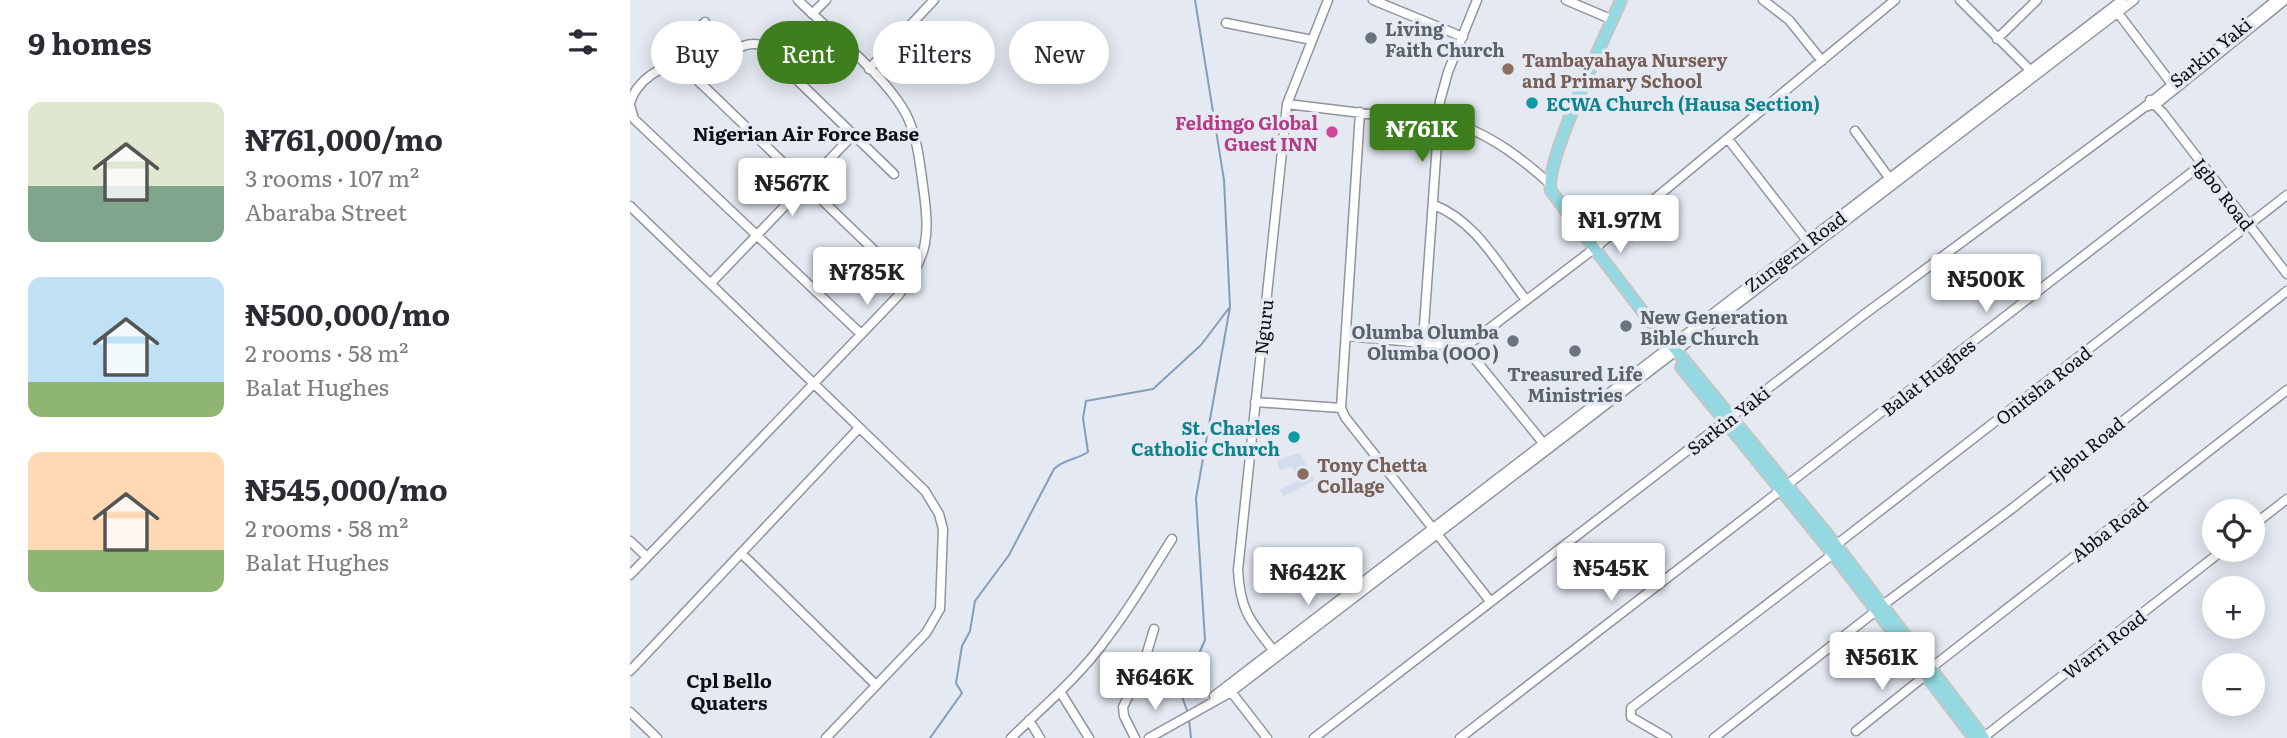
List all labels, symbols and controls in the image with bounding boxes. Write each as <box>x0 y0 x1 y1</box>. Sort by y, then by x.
street label: Sarkin Yaki <box>2163 11 2257 93</box>
place label: Living Faith Church <box>1385 15 1505 63</box>
text: 9 homes <box>28 20 152 64</box>
chip: Buy <box>651 21 743 84</box>
chip: Rent <box>757 21 859 84</box>
chip: Filters <box>873 21 995 84</box>
chip: New <box>1009 21 1109 84</box>
icon: filters <box>564 23 602 61</box>
marker: Living Faith Church <box>1363 30 1379 46</box>
place label: Tambayahaya Nursery and Primary School <box>1522 46 1727 94</box>
marker: Tambayahaya Nursery and Primary School <box>1500 61 1516 77</box>
place label: ECWA Church (Hausa Section) <box>1546 90 1820 117</box>
marker: ECWA Church (Hausa Section) <box>1524 95 1540 111</box>
pin: ₦761K <box>1373 104 1471 164</box>
place label: Feldingo Global Guest INN <box>1175 109 1318 157</box>
text: ₦761K <box>1386 110 1458 144</box>
text: ₦761,000/mo <box>245 116 443 160</box>
district label: Nigerian Air Force Base <box>693 119 919 147</box>
marker: Feldingo Global Guest INN <box>1324 124 1340 140</box>
icon: home <box>84 130 168 214</box>
street label: Igbo Road <box>2187 152 2261 236</box>
pin: ₦567K <box>743 158 841 218</box>
text: 3 rooms · 107 m² <box>245 160 419 194</box>
text: ₦567K <box>754 164 830 198</box>
text: Abaraba Street <box>245 194 407 228</box>
pin: ₦1.97M <box>1563 196 1677 255</box>
text: ₦1.97M <box>1578 201 1662 235</box>
street label: Zungeru Road <box>1739 204 1851 298</box>
pin: ₦785K <box>818 247 916 307</box>
text: ₦785K <box>829 253 905 287</box>
pin: ₦500K <box>1937 254 2035 314</box>
text: ₦500K <box>1947 260 2025 294</box>
text: ₦500,000/mo <box>245 291 450 335</box>
street label: Nguru <box>1247 298 1279 356</box>
place label: New Generation Bible Church <box>1640 303 1788 351</box>
icon: home <box>84 305 168 389</box>
place label: Olumba Olumba Olumba (OOO) <box>1352 318 1500 366</box>
marker: New Generation Bible Church <box>1618 318 1634 334</box>
street label: Balat Hughes <box>1875 332 1981 422</box>
marker: Olumba Olumba Olumba (OOO) <box>1505 333 1521 349</box>
text: 2 rooms · 58 m² <box>245 335 408 369</box>
street label: Onitsha Road <box>1989 339 2097 431</box>
marker: Treasured Life Ministries <box>1567 343 1583 359</box>
place label: Treasured Life Ministries <box>1507 360 1643 408</box>
text: Balat Hughes <box>245 369 389 403</box>
street label: Sarkin Yaki <box>1681 379 1775 461</box>
street label: Ijebu Road <box>2042 410 2130 488</box>
place label: St. Charles Catholic Church <box>1131 414 1280 462</box>
marker: St. Charles Catholic Church <box>1286 429 1302 445</box>
place label: Tony Chetta Collage <box>1317 451 1428 499</box>
text: ₦545,000/mo <box>245 466 448 510</box>
marker: Tony Chetta Collage <box>1295 466 1311 482</box>
icon: home <box>84 480 168 564</box>
street label: Abba Road <box>2065 490 2153 568</box>
map controls <box>2202 499 2265 716</box>
button: locate <box>2202 499 2265 562</box>
text: 2 rooms · 58 m² <box>245 510 408 544</box>
text: Balat Hughes <box>245 544 389 578</box>
pin: ₦545K <box>1562 544 1660 603</box>
pin: ₦642K <box>1259 548 1357 607</box>
text: ₦545K <box>1573 549 1649 583</box>
text: ₦642K <box>1270 553 1346 587</box>
button: + <box>2202 576 2265 639</box>
street label: Warri Road <box>2057 603 2151 685</box>
pin: ₦561K <box>1833 632 1931 692</box>
text: ₦561K <box>1846 638 1918 672</box>
pin: ₦646K <box>1106 652 1204 712</box>
button: − <box>2202 653 2265 716</box>
text: ₦646K <box>1116 658 1194 692</box>
district label: Cpl Bello Quaters <box>686 666 772 716</box>

